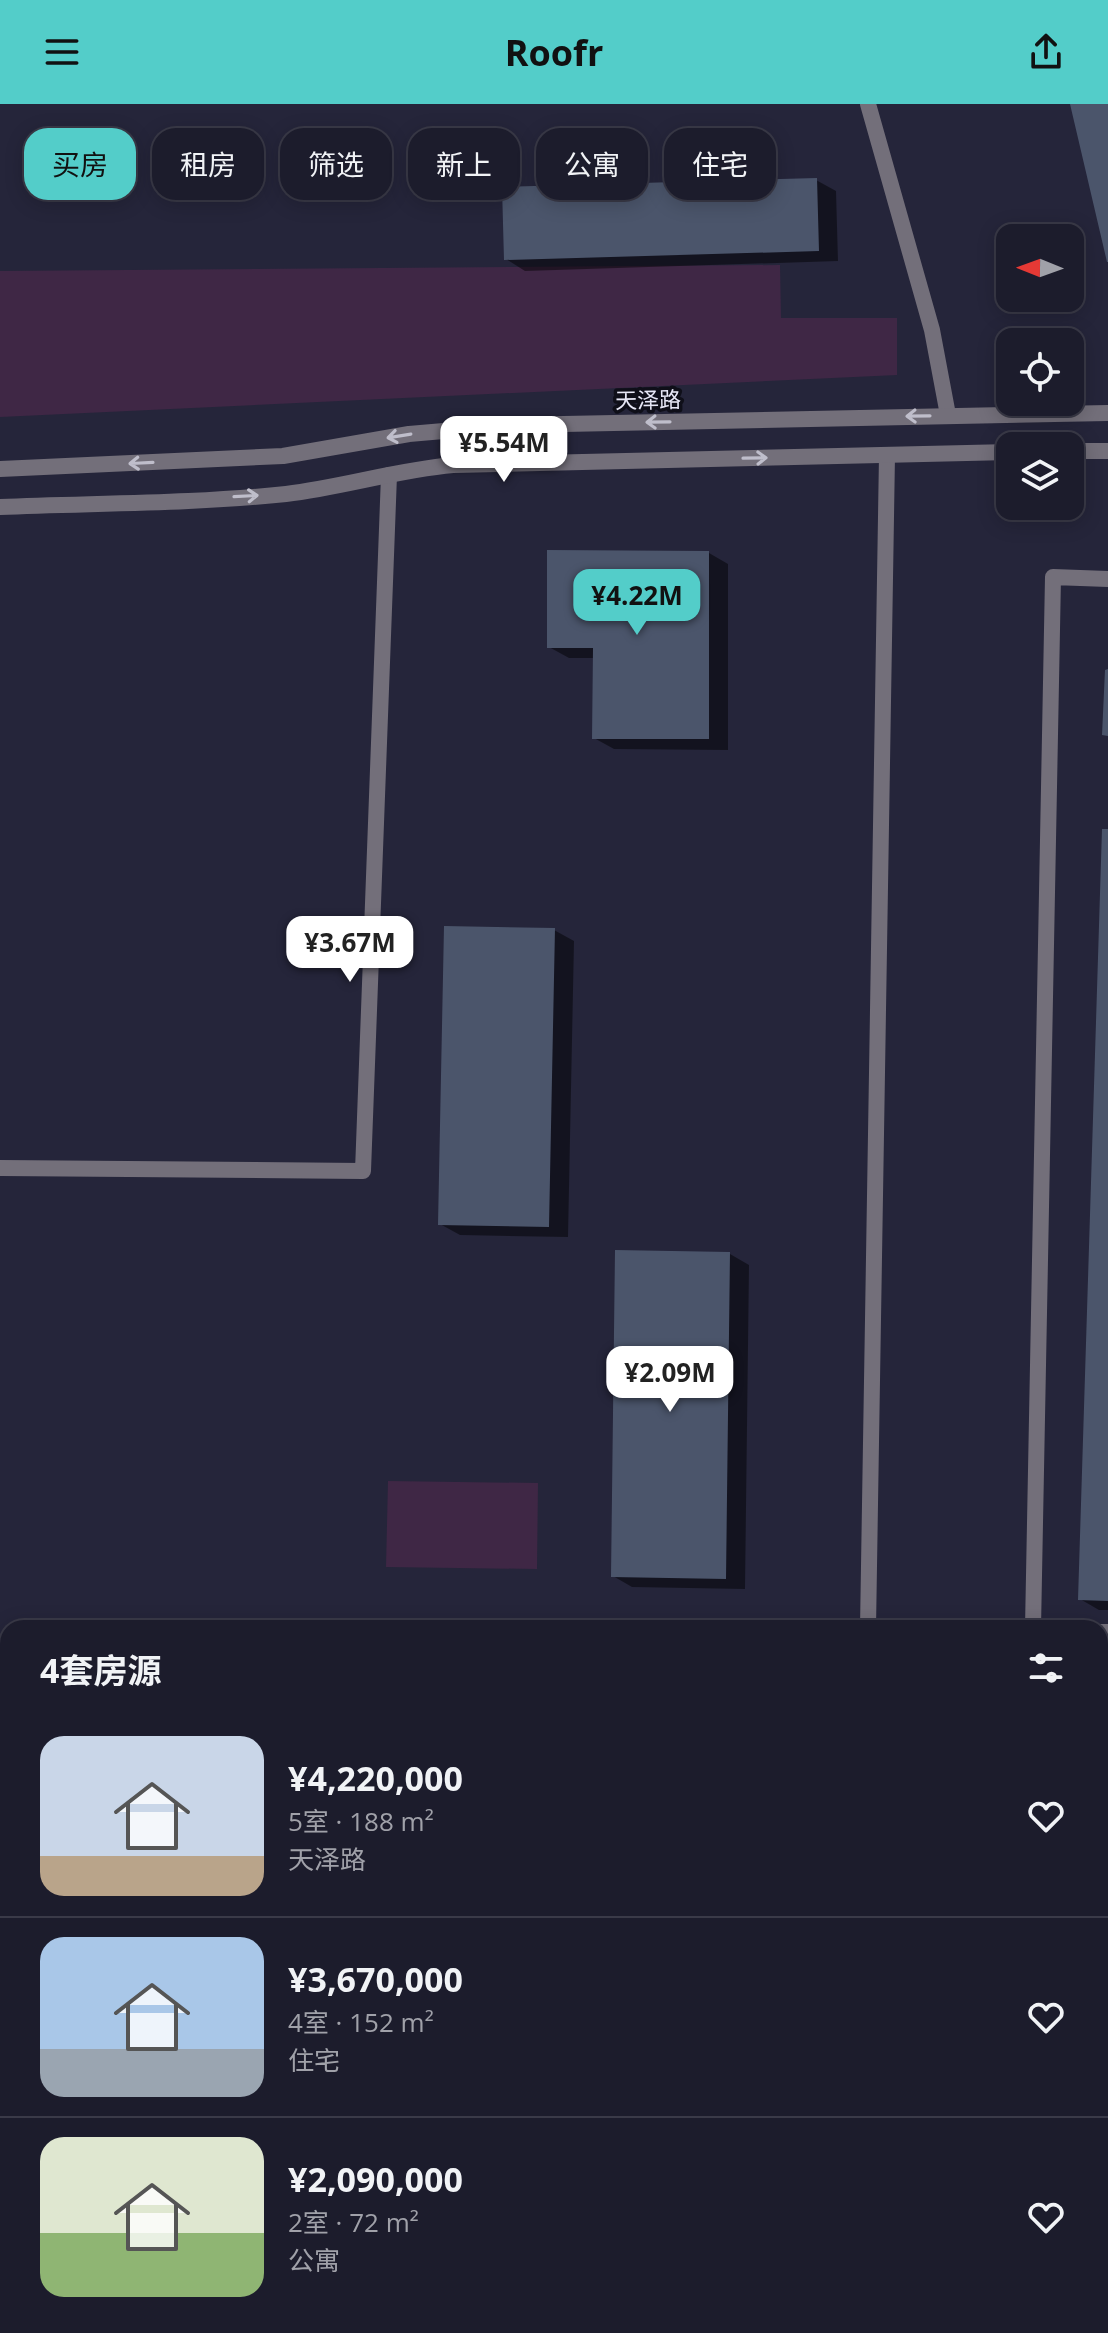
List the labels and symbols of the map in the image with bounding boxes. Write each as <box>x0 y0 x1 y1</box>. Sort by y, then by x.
north arrow <box>996 224 1084 312</box>
street label: 天泽路 <box>615 383 681 415</box>
one-way arrow <box>905 408 932 424</box>
one-way arrow <box>645 414 672 429</box>
pin: ¥5.54M <box>439 416 569 484</box>
one-way arrow <box>386 429 412 444</box>
one-way arrow <box>741 450 768 465</box>
one-way arrow <box>128 455 155 470</box>
one-way arrow <box>232 488 259 503</box>
pin: ¥4.22M <box>572 569 702 637</box>
pin: ¥3.67M <box>285 916 415 984</box>
pin: ¥2.09M <box>605 1346 735 1414</box>

